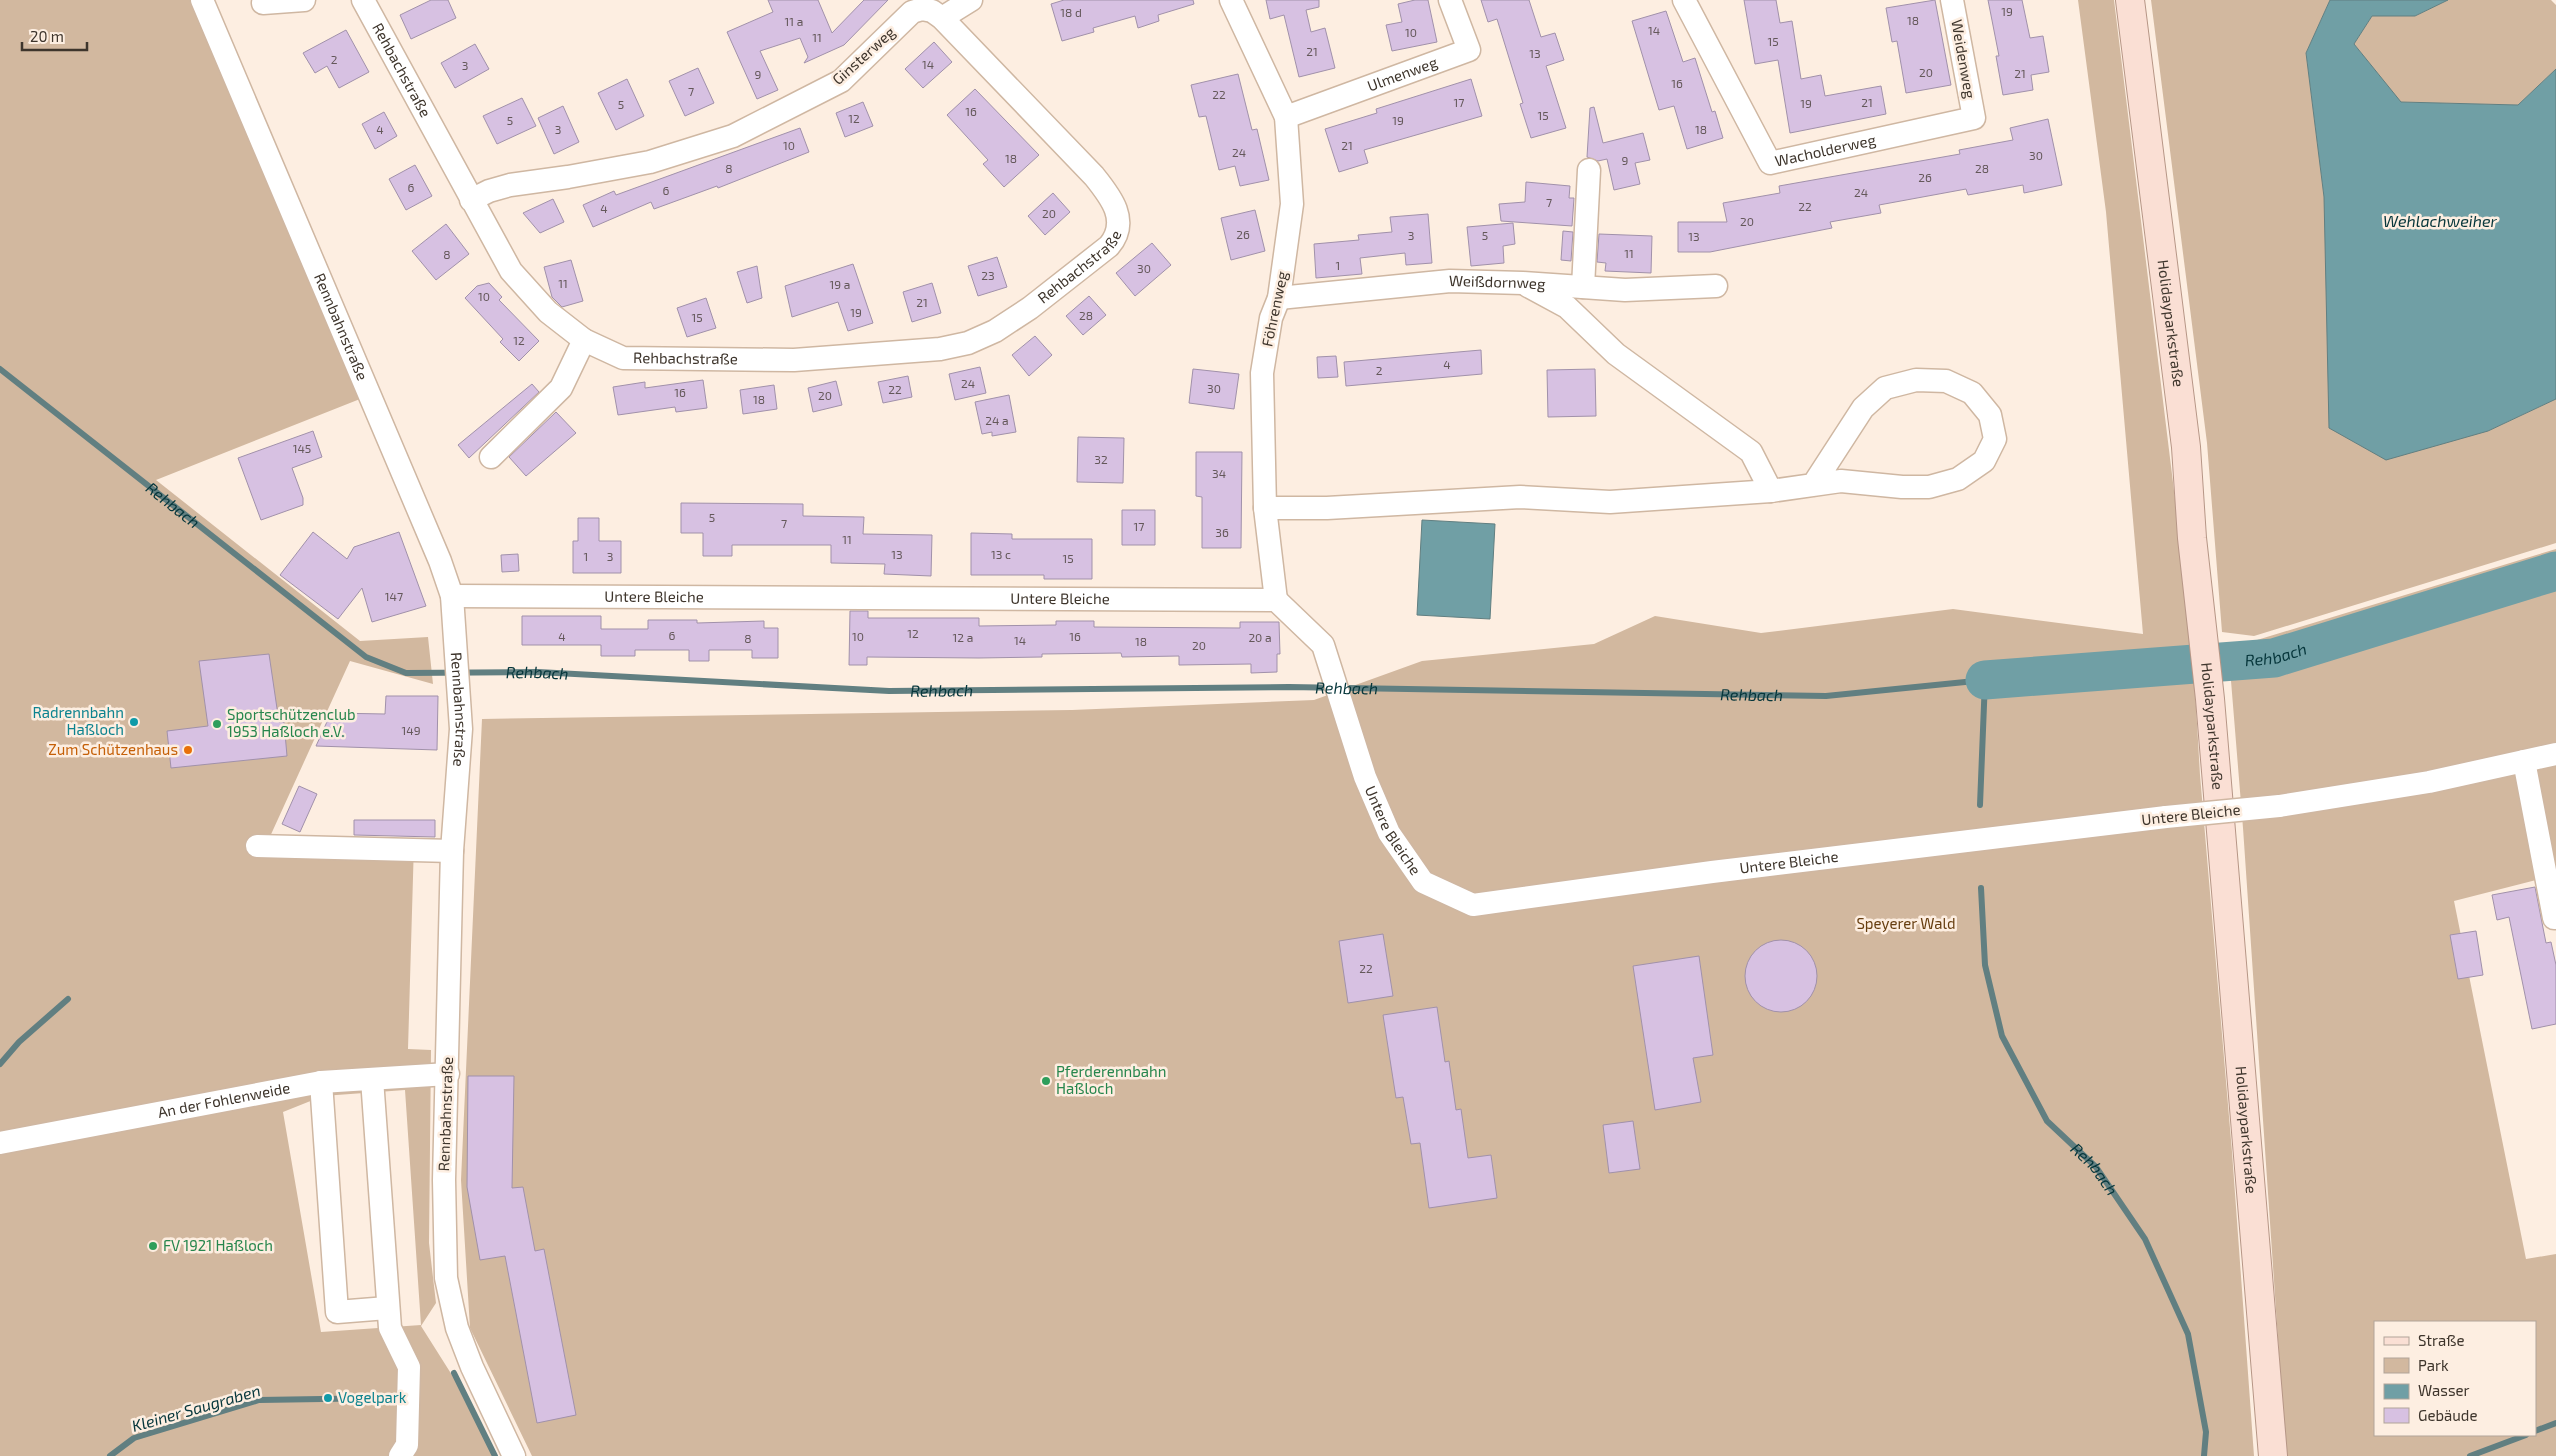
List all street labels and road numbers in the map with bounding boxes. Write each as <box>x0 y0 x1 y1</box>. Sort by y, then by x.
street label: Weidenweg <box>1948 18 1980 100</box>
street label: Rehbachstraße <box>369 19 435 120</box>
street label: Ginsterweg <box>828 22 899 88</box>
street label: Ulmenweg <box>1365 52 1440 94</box>
street label: Wacholderweg <box>1773 130 1878 170</box>
street label: Rehbachstraße <box>1034 228 1125 307</box>
street label: Holidayparkstraße <box>2155 259 2188 388</box>
street label: Föhrenweg <box>1257 269 1291 348</box>
street label: Rennbahnstraße <box>311 270 372 383</box>
street label: Weißdornweg <box>1449 271 1547 293</box>
street label: Rehbachstraße <box>633 348 738 367</box>
street label: Untere Bleiche <box>604 587 704 605</box>
street label: Untere Bleiche <box>1010 589 1110 607</box>
street label: Rennbahnstraße <box>448 651 471 767</box>
street label: Holidayparkstraße <box>2198 661 2228 791</box>
street label: Untere Bleiche <box>1362 783 1425 878</box>
street label: Untere Bleiche <box>2141 800 2241 828</box>
street label: Untere Bleiche <box>1738 847 1839 877</box>
street label: Rennbahnstraße <box>434 1056 456 1172</box>
street label: Holidayparkstraße <box>2233 1065 2261 1194</box>
street label: An der Fohlenweide <box>156 1078 291 1121</box>

